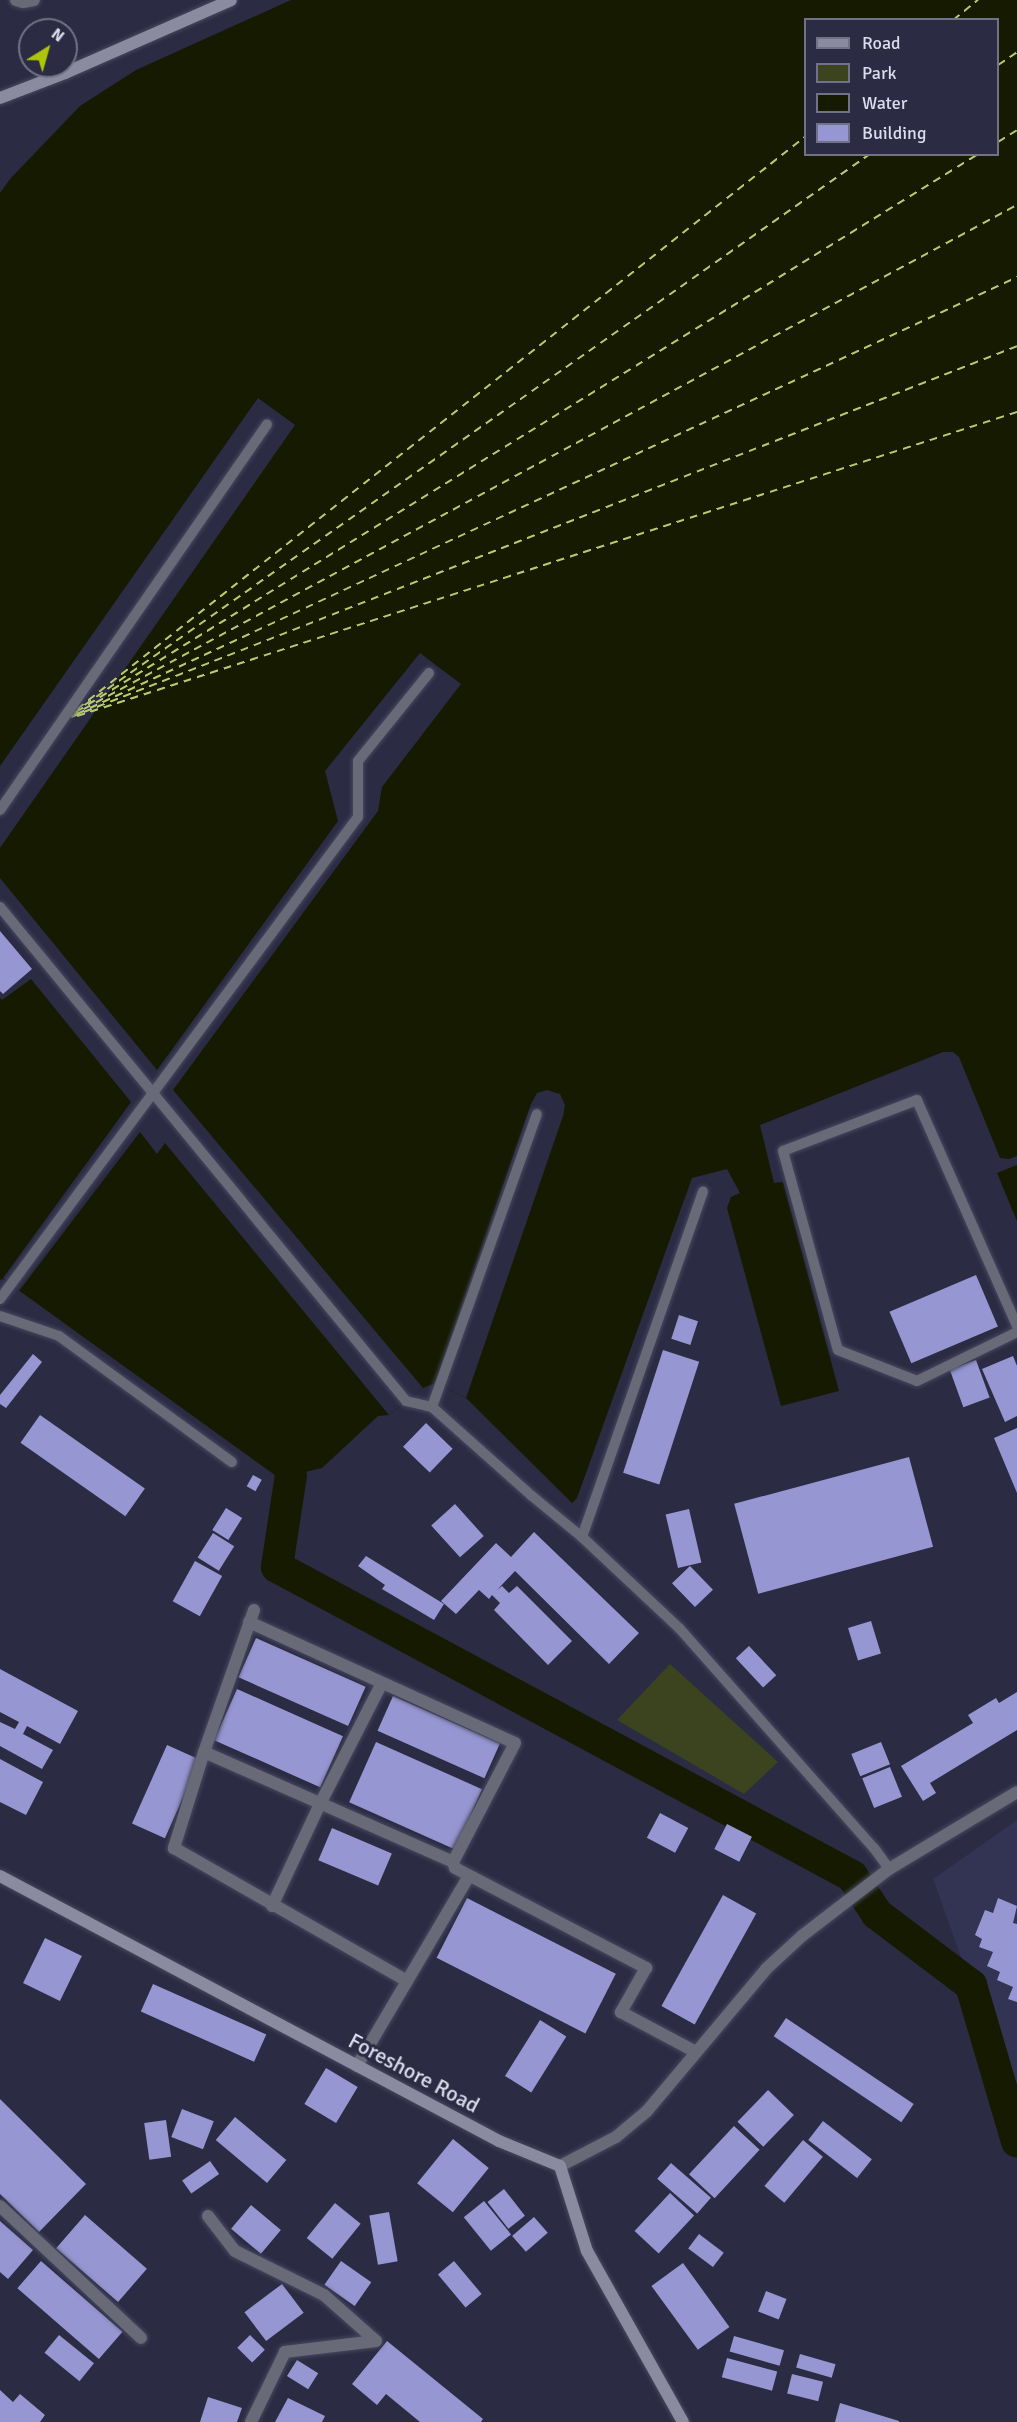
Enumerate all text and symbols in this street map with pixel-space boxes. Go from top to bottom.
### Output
north arrow [18,18,78,78]
legend [804,18,999,156]
text: N [47,24,68,47]
text: Road [862,32,901,54]
text: Park [862,62,897,84]
text: Water [862,92,907,114]
text: Building [862,122,926,144]
street label: Foreshore Road [344,2027,484,2119]

